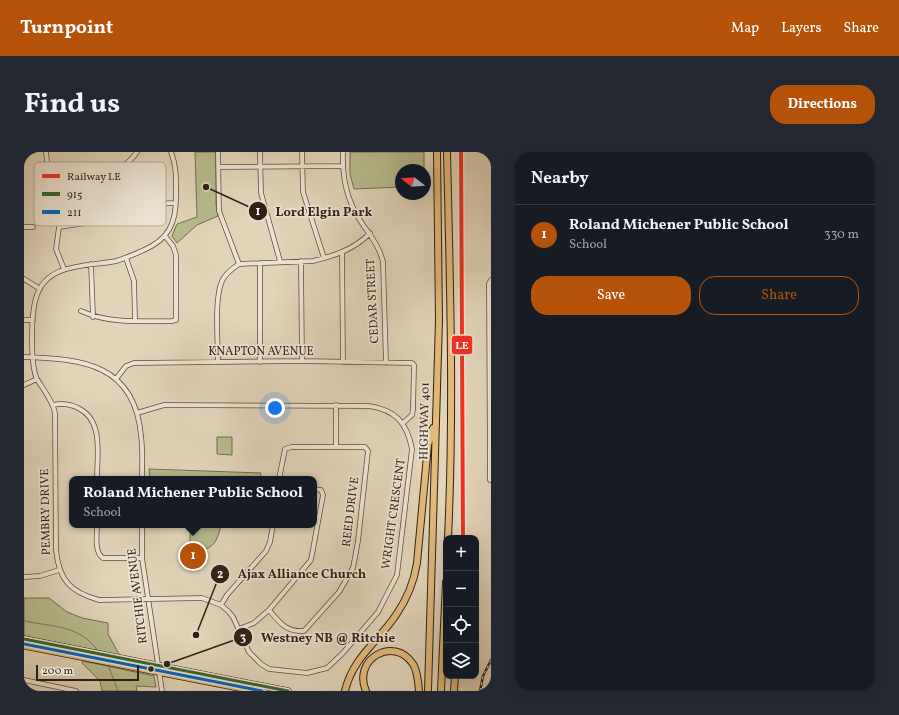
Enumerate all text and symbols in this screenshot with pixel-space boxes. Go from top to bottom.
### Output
text: Turnpoint [20,15,113,41]
text: Map [731,19,759,38]
text: Layers [781,19,821,38]
text: Share [843,19,879,38]
text: Find us [24,85,120,124]
button: Directions [770,85,875,124]
legend [34,162,166,226]
north arrow [395,164,431,200]
text: Nearby [531,167,589,190]
text: Railway LE [67,170,121,185]
text: 915 [67,188,82,203]
callout: Lord Elgin Park [248,199,381,224]
text: 1 [256,204,261,220]
text: Lord Elgin Park [276,204,373,222]
text: 211 [67,206,81,221]
text: Roland Michener Public School [569,215,789,236]
text: 1 [541,226,547,244]
text: 330 m [824,226,859,244]
text: School [569,236,607,254]
street label: CEDAR STREET [363,258,383,344]
button: Save [531,276,691,315]
button: Share [699,276,859,315]
line badge: LE [451,335,473,355]
text: LE [455,339,469,354]
street label: KNAPTON AVENUE [208,344,314,360]
street label: HIGHWAY 401 [416,382,434,460]
your location [265,398,285,418]
street label: WRIGHT CRESCENT [378,457,410,571]
street label: PEMBRY DRIVE [37,469,55,555]
popup [69,476,317,528]
street label: REED DRIVE [339,476,363,548]
text: Roland Michener Public School [83,483,303,504]
text: School [83,504,121,522]
map controls [443,535,479,679]
button: + [443,535,479,571]
pin: 1 [180,541,206,571]
street label: RITCHIE AVENUE [124,547,152,645]
callout: Ajax Alliance Church [210,561,374,586]
text: Ajax Alliance Church [238,566,367,584]
text: 2 [217,567,223,583]
button: − [443,571,479,607]
button: locate [443,607,479,643]
callout: Westney NB @ Ritchie [233,624,403,649]
text: 3 [240,630,246,646]
text: Westney NB @ Ritchie [261,630,395,648]
button: layers [443,643,479,679]
scale bar [36,663,139,682]
text: 200 m [42,664,73,679]
unlabelled marker [146,664,156,674]

